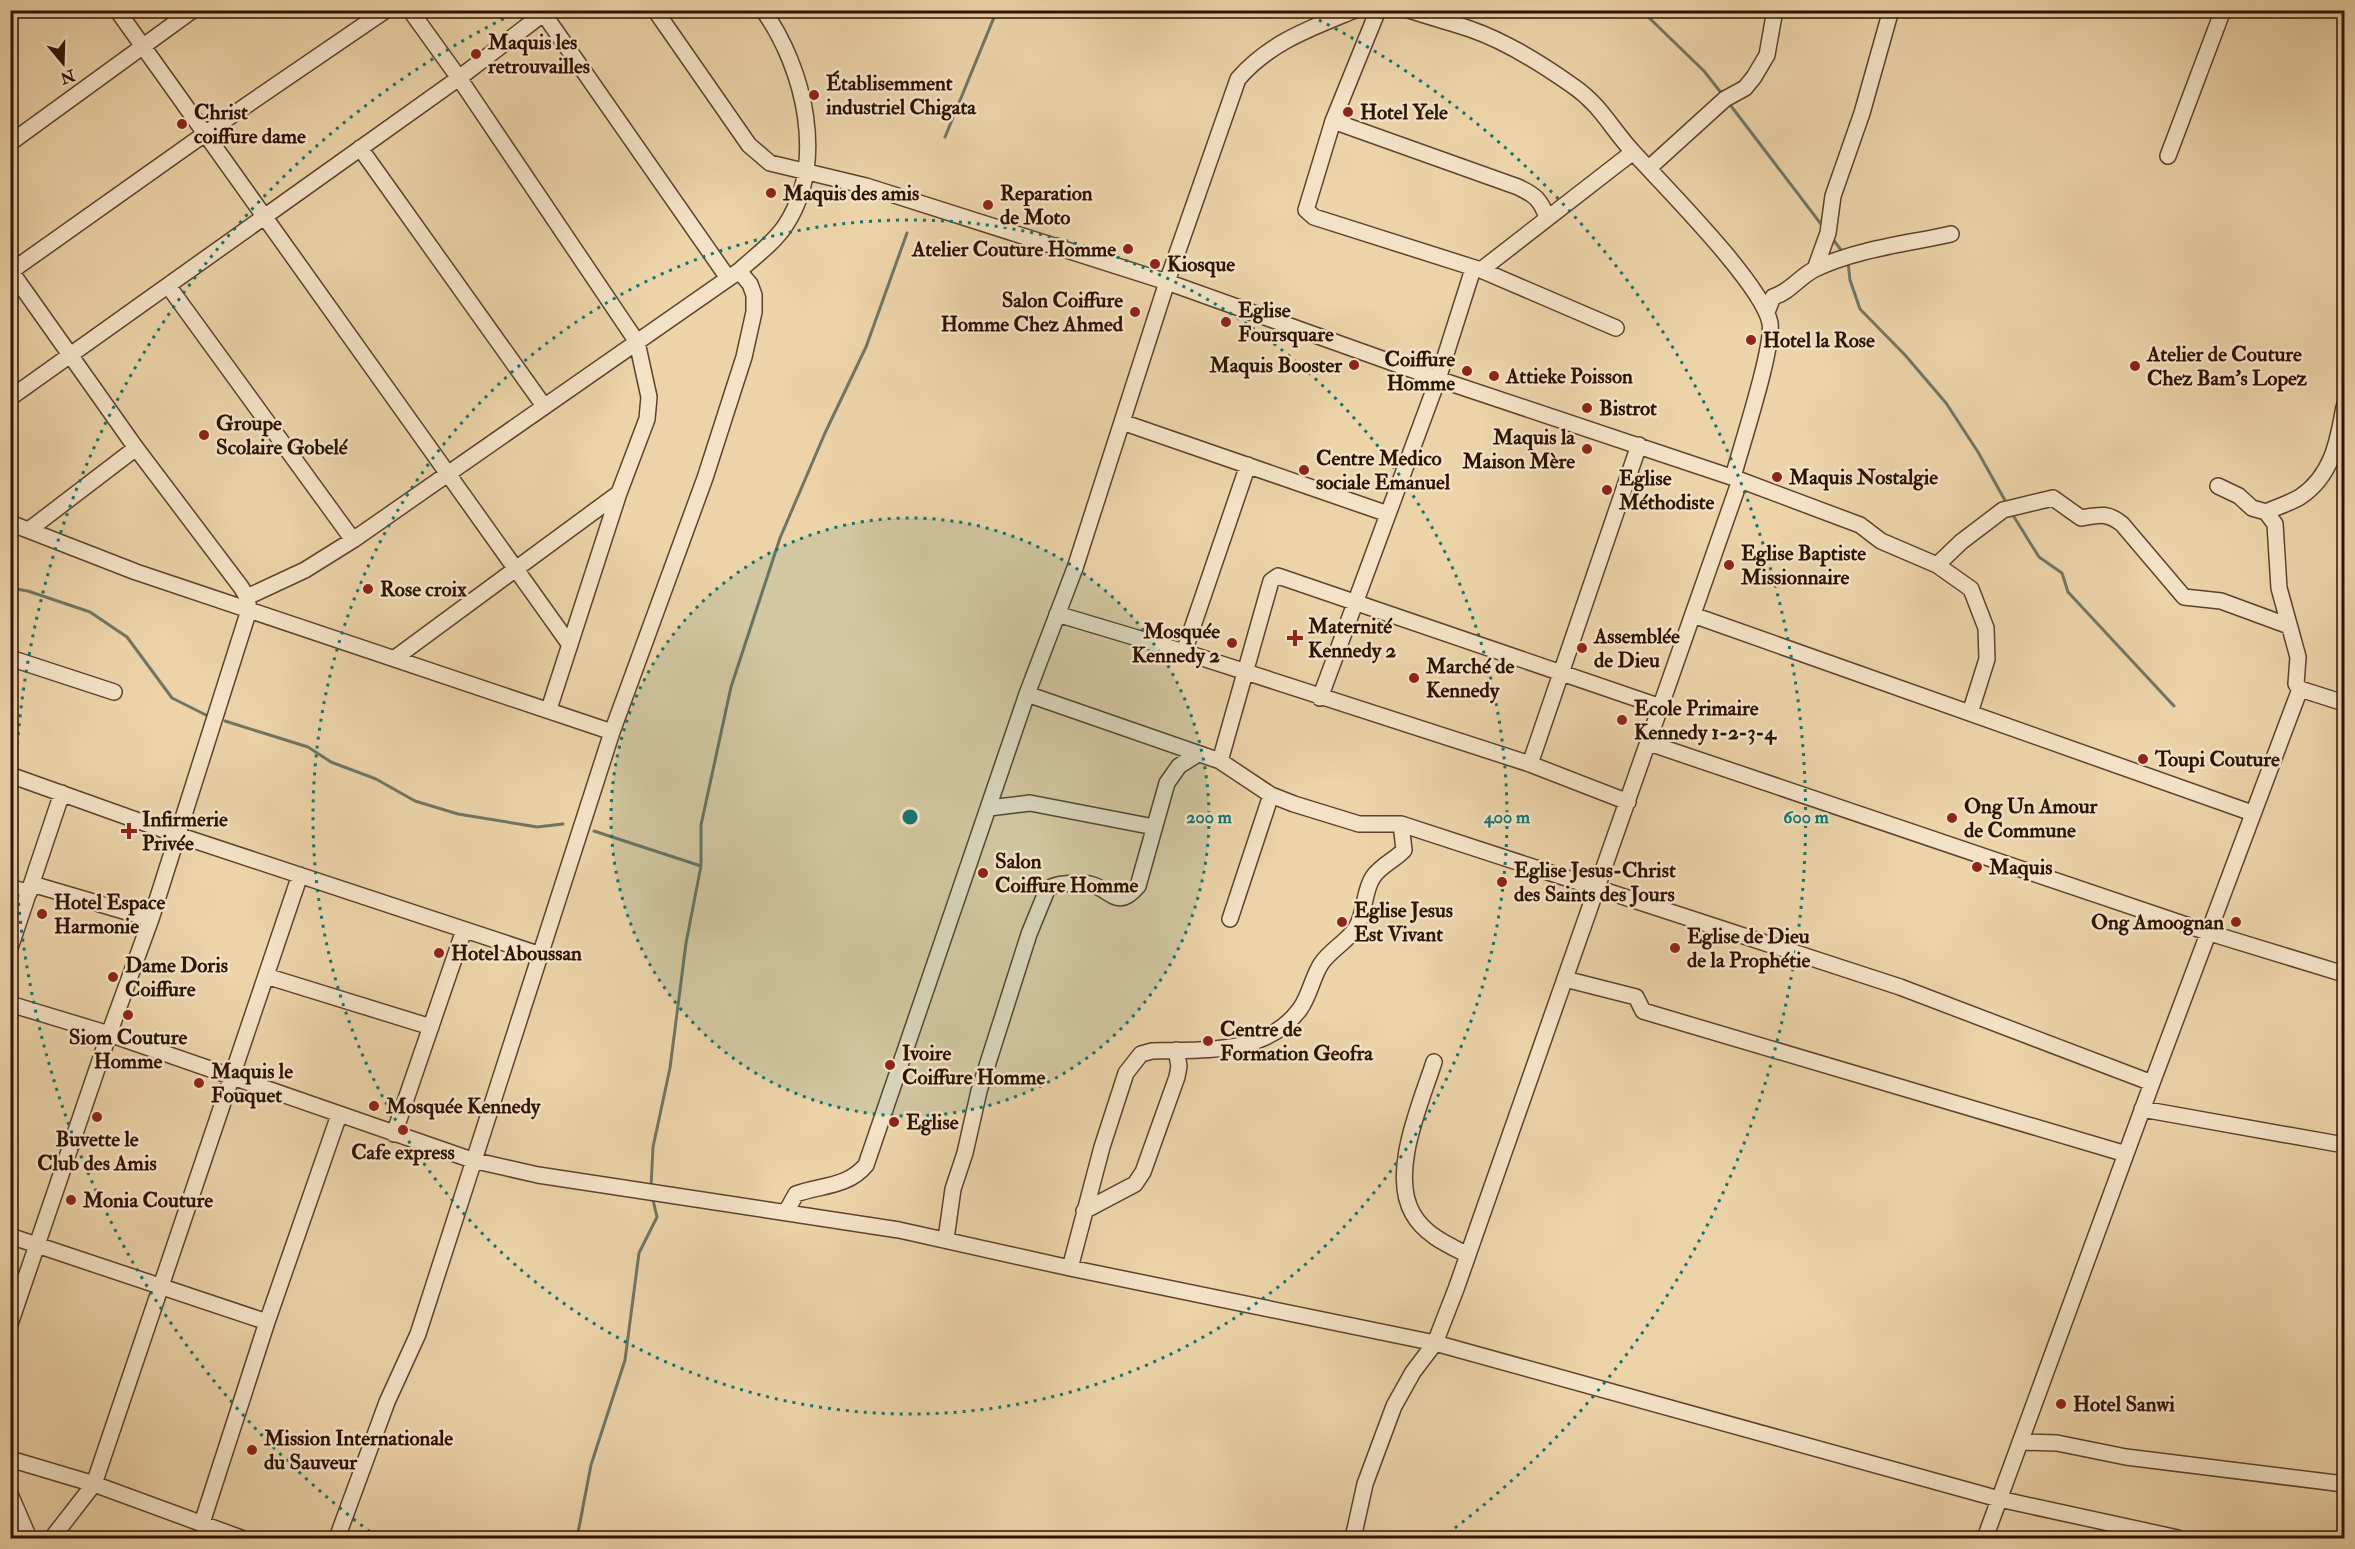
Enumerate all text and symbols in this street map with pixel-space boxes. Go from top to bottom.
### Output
place label: Maquis les retrouvailles [487,29,590,80]
north arrow [33,33,93,93]
marker: Maquis les retrouvailles [469,47,483,61]
text: N [57,64,79,88]
place label: Établisemment industriel Chigata [825,70,977,121]
marker: Établisemment industriel Chigata [807,88,821,102]
place label: Christ coiffure dame [194,99,306,150]
place label: Hotel Yele [1360,99,1448,126]
marker: Hotel Yele [1341,105,1355,119]
marker: Christ coiffure dame [175,117,189,131]
place label: Maquis des amis [782,180,919,207]
place label: Reparation de Moto [1000,180,1093,231]
marker: Maquis des amis [764,186,778,200]
marker: Reparation de Moto [981,198,995,212]
place label: Atelier Couture Homme [911,236,1116,263]
marker: Atelier Couture Homme [1121,242,1135,256]
place label: Kiosque [1167,251,1235,278]
marker: Kiosque [1148,257,1162,271]
place label: Salon Coiffure Homme Chez Ahmed [941,287,1124,338]
place label: Eglise Foursquare [1238,297,1334,348]
marker: Salon Coiffure Homme Chez Ahmed [1128,305,1142,319]
marker: Eglise Foursquare [1219,315,1233,329]
place label: Hotel la Rose [1763,327,1875,354]
marker: Hotel la Rose [1744,333,1758,347]
place label: Atelier de Couture Chez Bam's Lopez [2146,341,2308,392]
place label: Coiffure Homme [1385,346,1455,397]
place label: Maquis Booster [1209,352,1343,379]
marker: Maquis Booster [1347,358,1361,372]
marker: Atelier de Couture Chez Bam's Lopez [2128,359,2142,373]
place label: Attieke Poisson [1505,363,1633,390]
marker: Coiffure Homme [1460,364,1474,378]
marker: Attieke Poisson [1487,369,1501,383]
place label: Bistrot [1599,395,1657,422]
marker: Bistrot [1580,401,1594,415]
place label: Groupe Scolaire Gobelé [216,410,349,461]
place label: Maquis la Maison Mère [1462,424,1576,475]
marker: Groupe Scolaire Gobelé [197,428,211,442]
marker: Maquis la Maison Mère [1580,442,1594,456]
place label: Centre Medico sociale Emanuel [1316,445,1451,496]
marker: Centre Medico sociale Emanuel [1297,463,1311,477]
place label: Maquis Nostalgie [1788,464,1938,491]
place label: Eglise Méthodiste [1618,465,1715,516]
marker: Maquis Nostalgie [1770,470,1784,484]
marker: Eglise Méthodiste [1600,483,1614,497]
place label: Eglise Baptiste Missionnaire [1740,540,1866,591]
marker: Eglise Baptiste Missionnaire [1722,558,1736,572]
place label: Rose croix [380,576,467,603]
marker: Rose croix [361,582,375,596]
place label: Maternité Kennedy 2 [1307,613,1397,664]
place label: Mosquée Kennedy 2 [1132,618,1220,669]
place label: Assemblée de Dieu [1593,623,1680,674]
marker: Maternité Kennedy 2 [1286,629,1304,647]
marker: Mosquée Kennedy 2 [1225,636,1239,650]
marker: Assemblée de Dieu [1575,641,1589,655]
place label: Marché de Kennedy [1425,653,1515,704]
marker: Marché de Kennedy [1407,671,1421,685]
place label: Ecole Primaire Kennedy 1-2-3-4 [1634,695,1777,746]
marker: Ecole Primaire Kennedy 1-2-3-4 [1615,713,1629,727]
place label: Toupi Couture [2154,746,2280,773]
marker: Toupi Couture [2136,752,2150,766]
place label: Ong Un Amour de Commune [1964,793,2099,844]
place label: Infirmerie Privée [142,806,228,857]
text: 200 m [1186,806,1233,829]
text: 400 m [1483,806,1531,829]
text: 600 m [1783,806,1830,829]
centre of rings [900,807,920,827]
marker: Ong Un Amour de Commune [1945,811,1959,825]
marker: Infirmerie Privée [120,822,138,840]
place label: Salon Coiffure Homme [995,848,1138,899]
place label: Maquis [1988,854,2052,881]
place label: Eglise Jesus-Christ des Saints des Jours [1514,857,1676,908]
marker: Maquis [1970,860,1984,874]
marker: Salon Coiffure Homme [976,866,990,880]
marker: Eglise Jesus-Christ des Saints des Jours [1495,875,1509,889]
place label: Hotel Espace Harmonie [54,889,165,940]
place label: Eglise Jesus Est Vivant [1354,897,1453,948]
marker: Hotel Espace Harmonie [35,907,49,921]
place label: Ong Amoognan [2091,909,2224,936]
marker: Eglise Jesus Est Vivant [1335,915,1349,929]
marker: Ong Amoognan [2229,915,2243,929]
place label: Eglise de Dieu de la Prophétie [1687,923,1811,974]
place label: Hotel Aboussan [451,940,582,967]
marker: Eglise de Dieu de la Prophétie [1668,941,1682,955]
marker: Hotel Aboussan [432,946,446,960]
place label: Dame Doris Coiffure [125,952,228,1003]
marker: Dame Doris Coiffure [106,970,120,984]
marker: Siom Couture Homme [121,1008,135,1022]
place label: Centre de Formation Geofra [1220,1016,1374,1067]
place label: Siom Couture Homme [69,1024,187,1075]
marker: Centre de Formation Geofra [1201,1034,1215,1048]
place label: Ivoire Coiffure Homme [902,1040,1045,1091]
place label: Maquis le Fouquet [210,1058,293,1109]
marker: Ivoire Coiffure Homme [883,1058,897,1072]
marker: Maquis le Fouquet [192,1076,206,1090]
place label: Mosquée Kennedy [385,1093,541,1120]
marker: Mosquée Kennedy [367,1099,381,1113]
place label: Eglise [906,1109,959,1136]
marker: Buvette le Club des Amis [90,1110,104,1124]
marker: Eglise [887,1115,901,1129]
marker: Cafe express [396,1123,410,1137]
place label: Buvette le Club des Amis [37,1126,157,1177]
place label: Cafe express [351,1139,455,1166]
place label: Monia Couture [82,1187,213,1214]
marker: Monia Couture [64,1193,78,1207]
place label: Hotel Sanwi [2073,1391,2175,1418]
marker: Hotel Sanwi [2054,1397,2068,1411]
place label: Mission Internationale du Sauveur [263,1425,453,1476]
marker: Mission Internationale du Sauveur [245,1443,259,1457]

